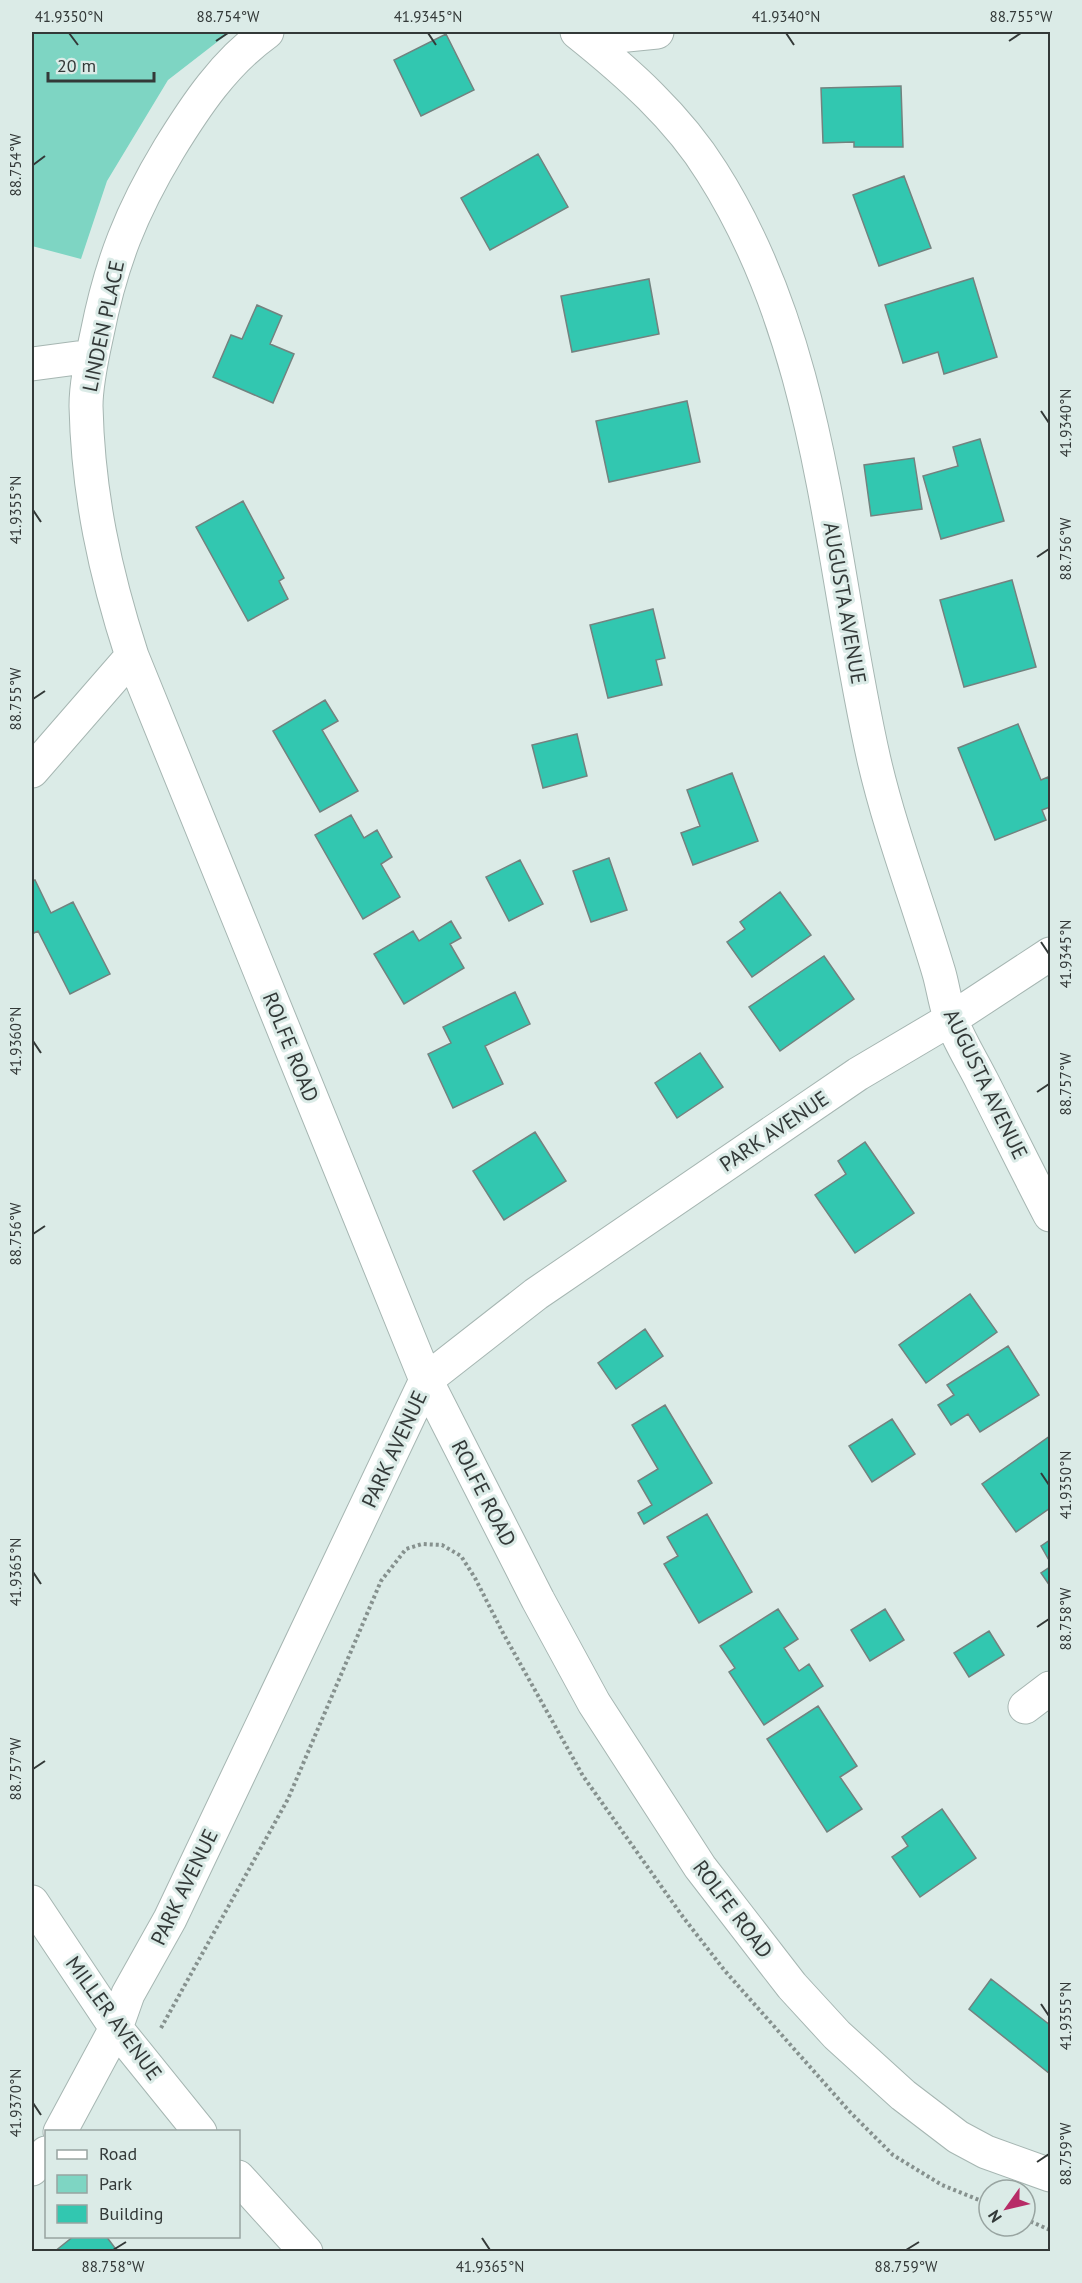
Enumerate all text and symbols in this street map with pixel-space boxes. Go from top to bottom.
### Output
text: 41.9350°N [35,7,103,26]
text: 88.754°W [197,7,260,26]
text: 41.9345°N [394,7,462,26]
text: 41.9340°N [752,7,820,26]
text: 88.755°W [990,7,1053,26]
scale bar [48,45,154,83]
text: 20 m [57,54,96,77]
text: 88.754°W [6,133,25,196]
street label: LINDEN PLACE [76,258,130,394]
text: 41.9340°N [1056,389,1075,457]
text: 41.9355°N [6,476,25,544]
text: 88.756°W [1056,517,1075,580]
street label: AUGUSTA AVENUE [817,520,873,686]
text: 88.755°W [6,667,25,730]
text: 41.9345°N [1056,920,1075,988]
street label: ROLFE ROAD [257,988,325,1106]
street label: AUGUSTA AVENUE [938,1004,1034,1164]
text: 41.9360°N [6,1007,25,1075]
text: 88.757°W [1056,1052,1075,1115]
street label: PARK AVENUE [714,1085,834,1177]
text: 88.756°W [6,1202,25,1265]
street label: PARK AVENUE [355,1386,433,1512]
street label: ROLFE ROAD [446,1435,522,1551]
text: 41.9350°N [1056,1451,1075,1519]
text: 41.9365°N [6,1538,25,1606]
text: 88.758°W [1056,1587,1075,1650]
text: 88.757°W [6,1737,25,1800]
street label: PARK AVENUE [144,1824,224,1950]
street label: ROLFE ROAD [687,1855,779,1963]
street label: MILLER AVENUE [60,1951,168,2085]
text: 41.9355°N [1056,1982,1075,2050]
text: 41.9370°N [6,2069,25,2137]
text: 88.759°W [1056,2122,1075,2185]
legend [45,2130,240,2238]
text: Road [99,2142,137,2165]
text: Park [99,2172,132,2195]
north arrow [977,2178,1037,2238]
text: Building [99,2202,163,2225]
text: N [983,2206,1006,2226]
text: 88.758°W [82,2257,145,2276]
text: 41.9365°N [456,2257,524,2276]
text: 88.759°W [875,2257,938,2276]

